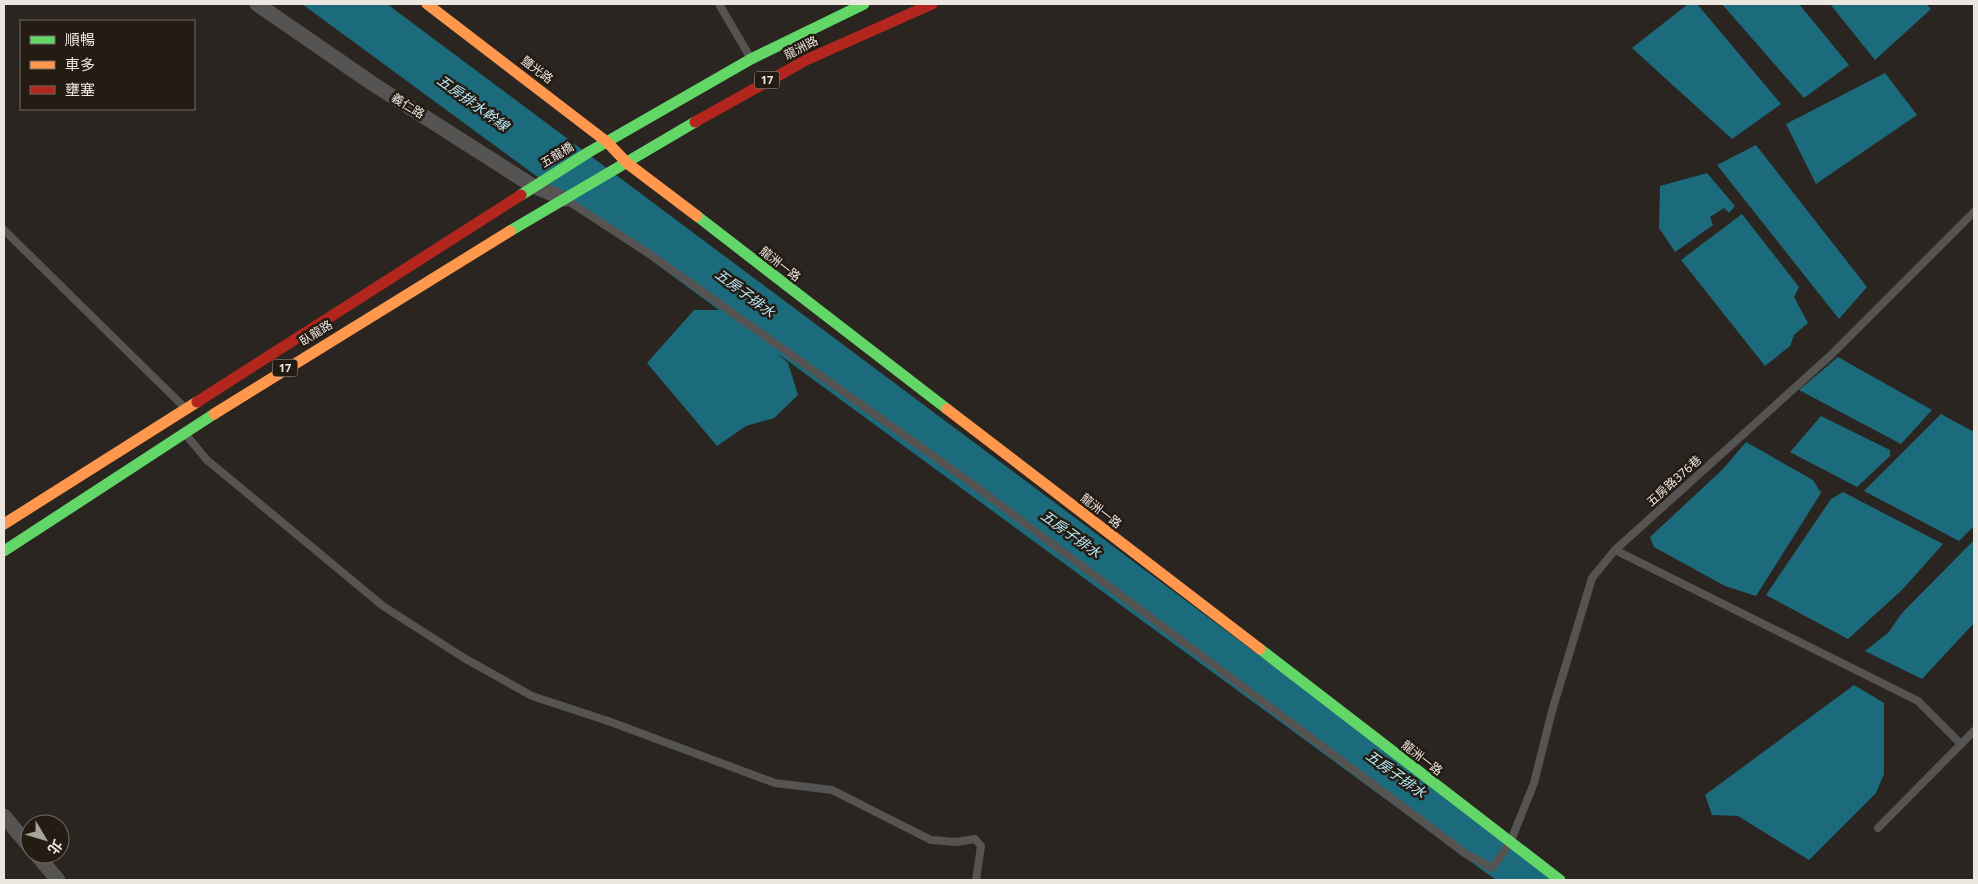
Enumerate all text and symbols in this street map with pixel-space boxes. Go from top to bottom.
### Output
legend [20,20,195,110]
text: 順暢 [65,29,95,49]
street label: 龍洲路 [781,32,821,63]
street label: 鹽光路 [518,52,557,87]
text: 車多 [65,54,95,74]
water label: 五房排水幹線 [434,70,514,136]
road number: 17 [754,72,780,88]
text: 壅塞 [65,79,95,99]
street label: 義仁路 [388,89,428,122]
street label: 五龍橋 [537,138,577,171]
street label: 龍洲一路 [756,242,804,285]
water label: 五房子排水 [712,264,780,322]
street label: 臥龍路 [296,316,336,349]
road number: 17 [272,359,298,376]
street label: 五房路376巷 [1642,451,1705,510]
street label: 龍洲一路 [1077,489,1125,532]
water label: 五房子排水 [1037,505,1106,562]
street label: 龍洲一路 [1398,736,1446,779]
water label: 五房子排水 [1362,745,1431,802]
north arrow [20,814,70,864]
text: 北 [44,836,67,859]

